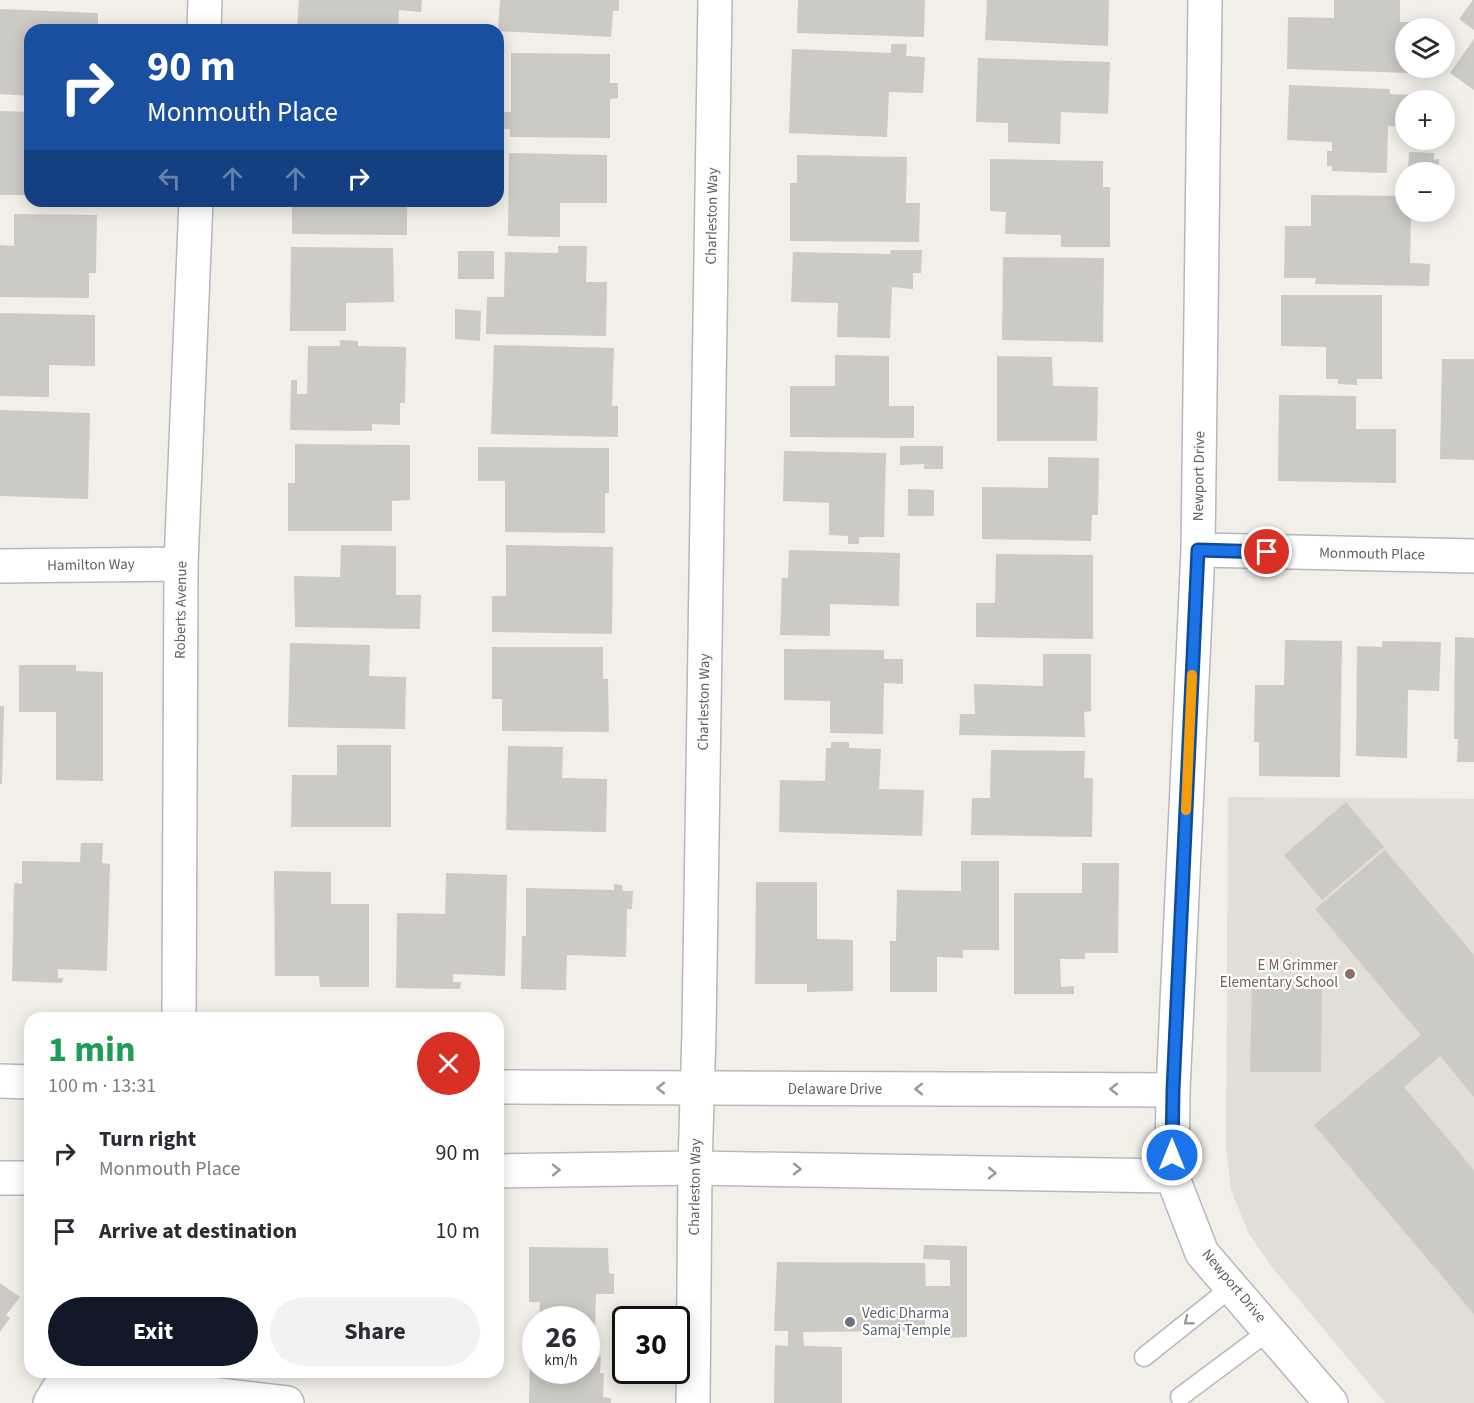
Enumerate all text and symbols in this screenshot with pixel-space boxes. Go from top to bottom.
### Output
map controls [1395,18,1455,222]
button: layers [1395,18,1455,78]
text: 90 m [147,37,236,97]
icon: right [48,48,126,126]
button: + [1395,90,1455,150]
text: Monmouth Place [147,93,338,132]
icon: left [153,162,186,195]
icon: ahead [216,162,249,195]
icon: ahead [279,162,312,195]
icon: right [342,162,375,195]
button: − [1395,162,1455,222]
street label: Charleston Way [701,167,723,265]
street label: Newport Drive [1188,431,1210,521]
pin [1241,526,1292,577]
icon: arrive [1250,535,1283,568]
street label: Monmouth Place [1319,543,1425,565]
street label: Hamilton Way [47,554,135,576]
street label: Roberts Avenue [170,561,192,659]
street label: Charleston Way [693,653,715,751]
place label: E M Grimmer Elementary School [1220,955,1339,993]
marker: E M Grimmer Elementary School [1343,967,1357,981]
text: 1 min [48,1024,136,1075]
button: close [417,1032,480,1095]
text: 100 m · 13:31 [48,1072,156,1100]
street label: Delaware Drive [788,1079,882,1100]
one-way arrow [657,1082,666,1094]
one-way arrow [915,1083,924,1095]
one-way arrow [1110,1083,1119,1095]
text: Turn right [99,1123,196,1155]
position arrow [1140,1123,1204,1187]
icon: right [48,1137,81,1170]
text: 90 m [435,1137,480,1169]
street label: Charleston Way [684,1138,706,1236]
text: Monmouth Place [99,1155,240,1183]
one-way arrow [793,1163,802,1176]
one-way arrow [552,1164,561,1176]
one-way arrow [988,1167,997,1179]
icon: arrive [48,1215,81,1248]
text: Arrive at destination [99,1215,297,1247]
text: 10 m [435,1215,480,1247]
street label: Newport Drive [1197,1245,1271,1327]
button: Exit [48,1297,258,1366]
button: Share [270,1297,480,1366]
place label: Vedic Dharma Samaj Temple [862,1303,951,1341]
speed limit sign: 30 [612,1306,690,1384]
one-way arrow [1184,1314,1195,1325]
marker: Vedic Dharma Samaj Temple [843,1315,857,1329]
text: 26 [545,1316,577,1359]
text: km/h [544,1350,578,1371]

